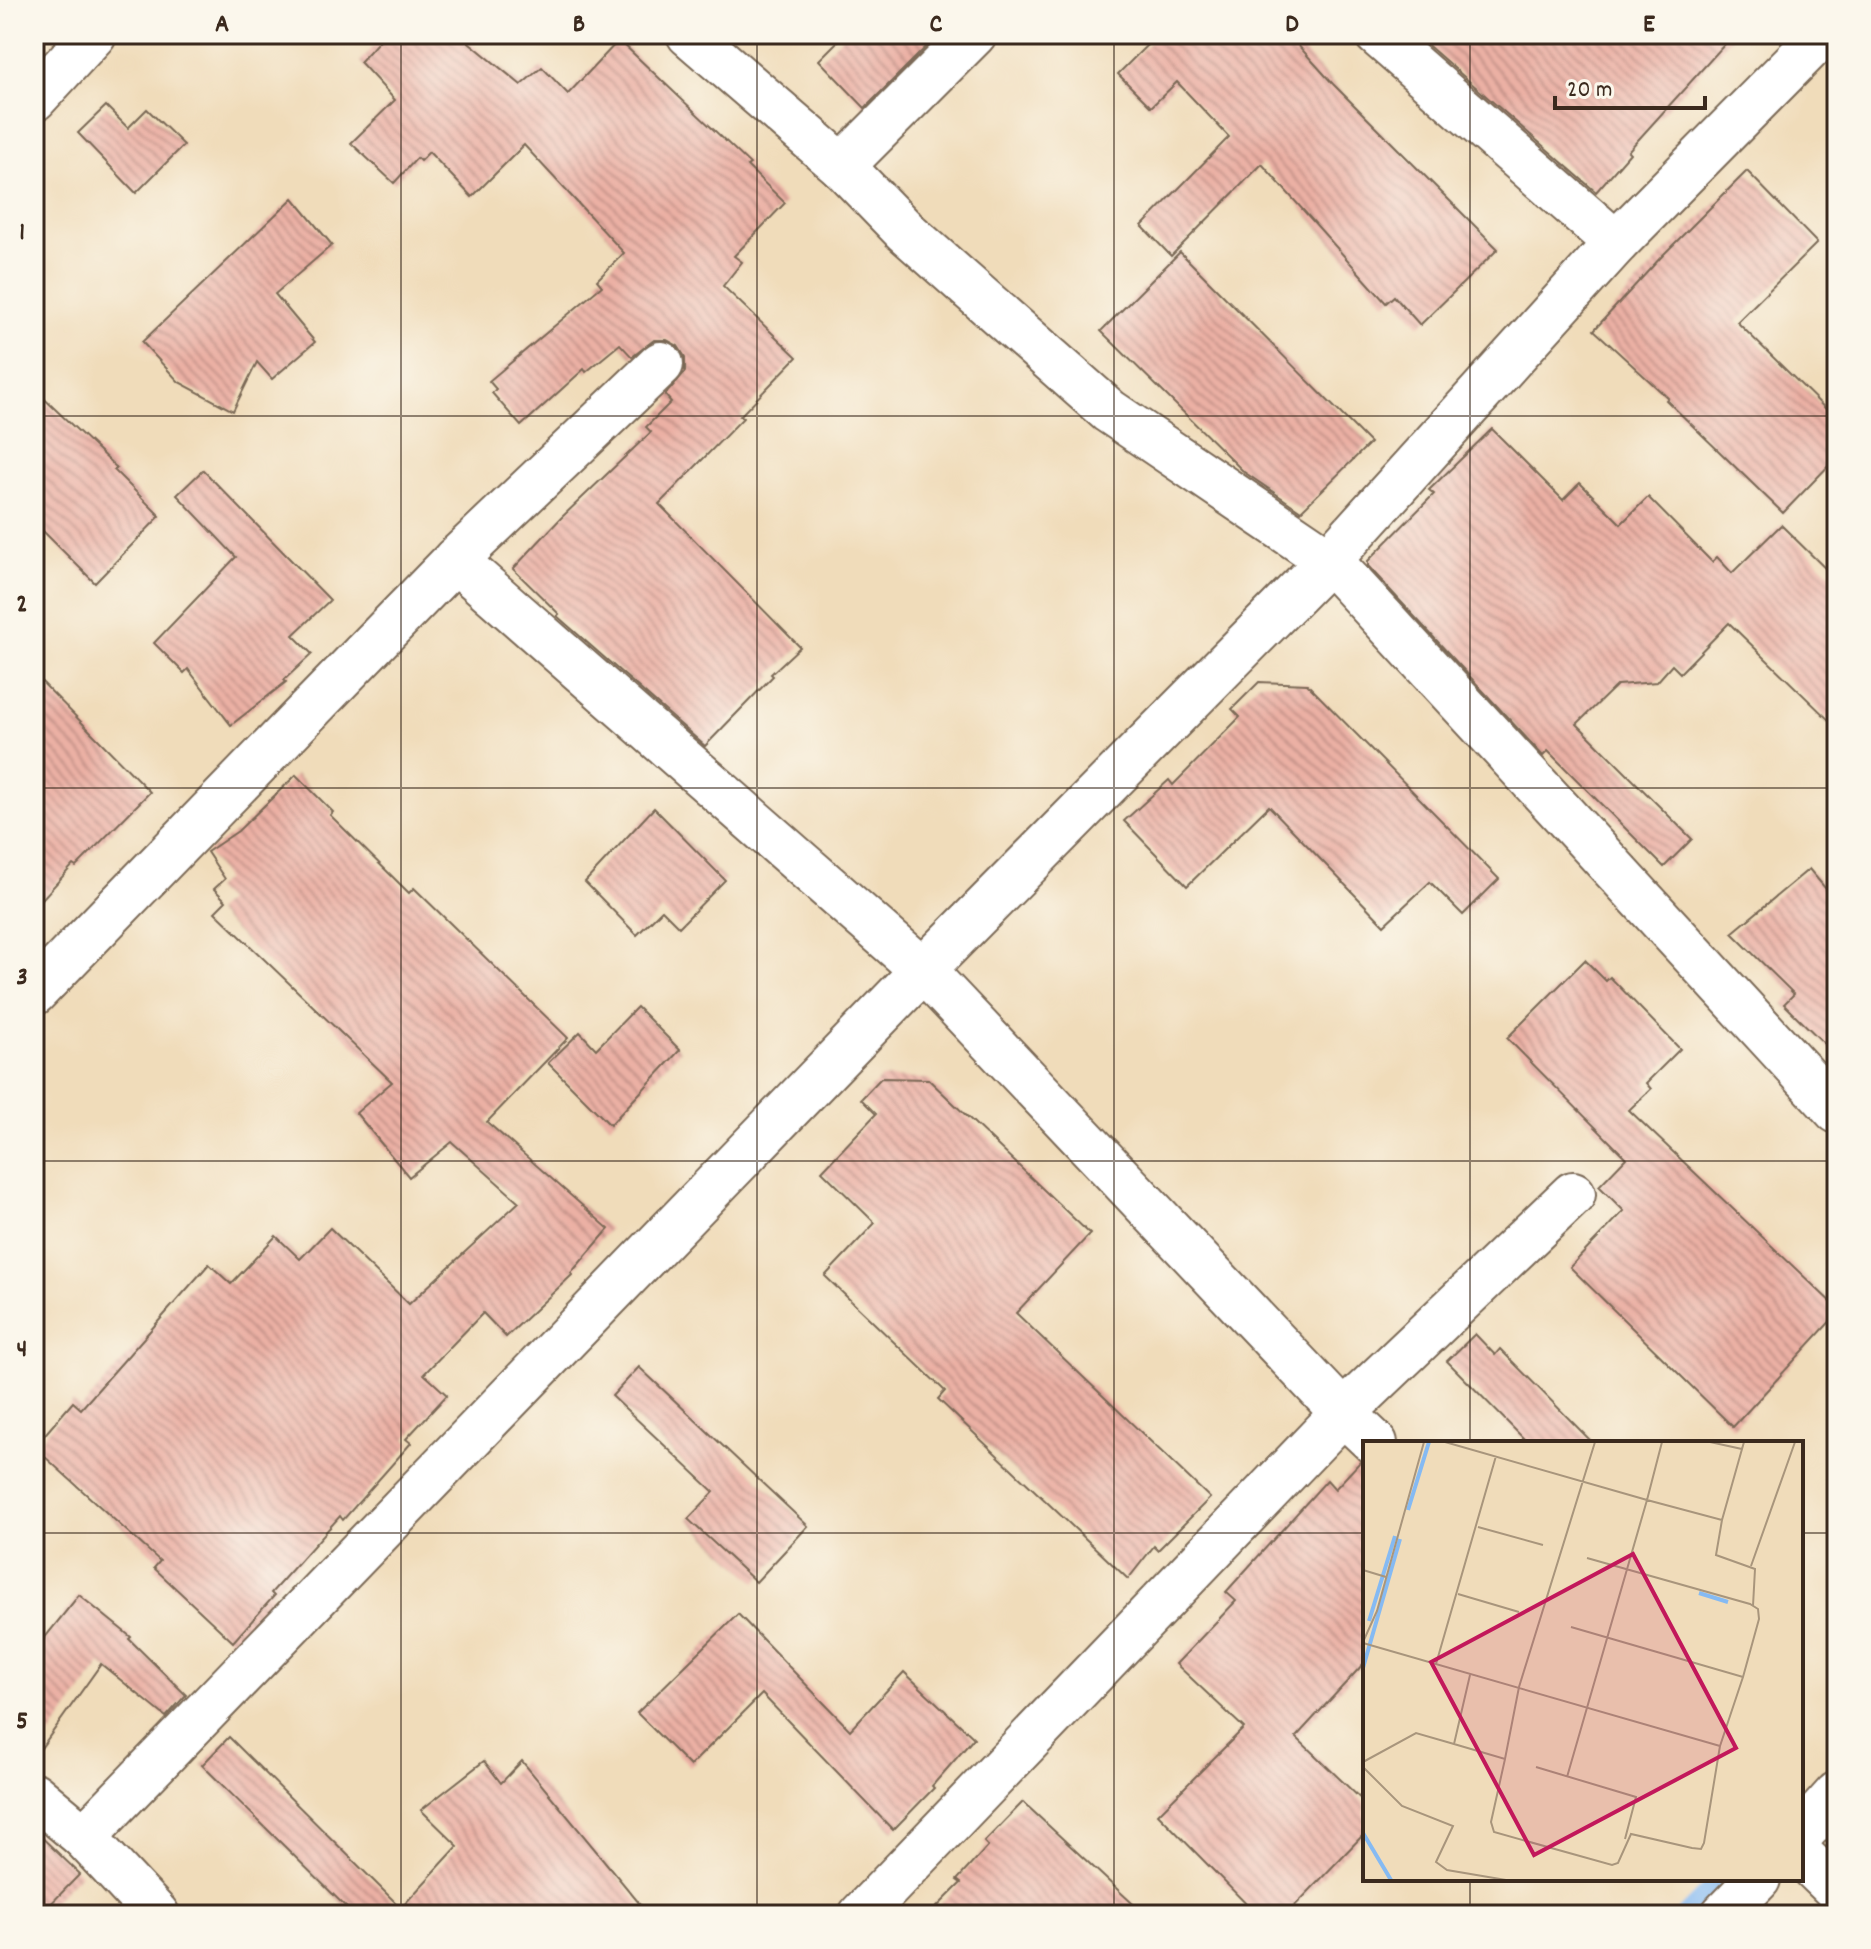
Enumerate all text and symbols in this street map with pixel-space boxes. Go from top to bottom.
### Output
text: A [215,7,229,44]
text: B [573,7,585,44]
text: C [930,7,943,44]
text: D [1285,7,1299,44]
text: E [1643,7,1655,44]
scale bar [1555,60,1705,110]
text: 20 m [1567,74,1613,108]
text: 1 [19,215,25,252]
text: 2 [16,587,28,624]
text: 3 [16,960,28,997]
text: 4 [17,1332,27,1369]
inset map [1363,1441,1803,1881]
text: 5 [16,1704,28,1741]

